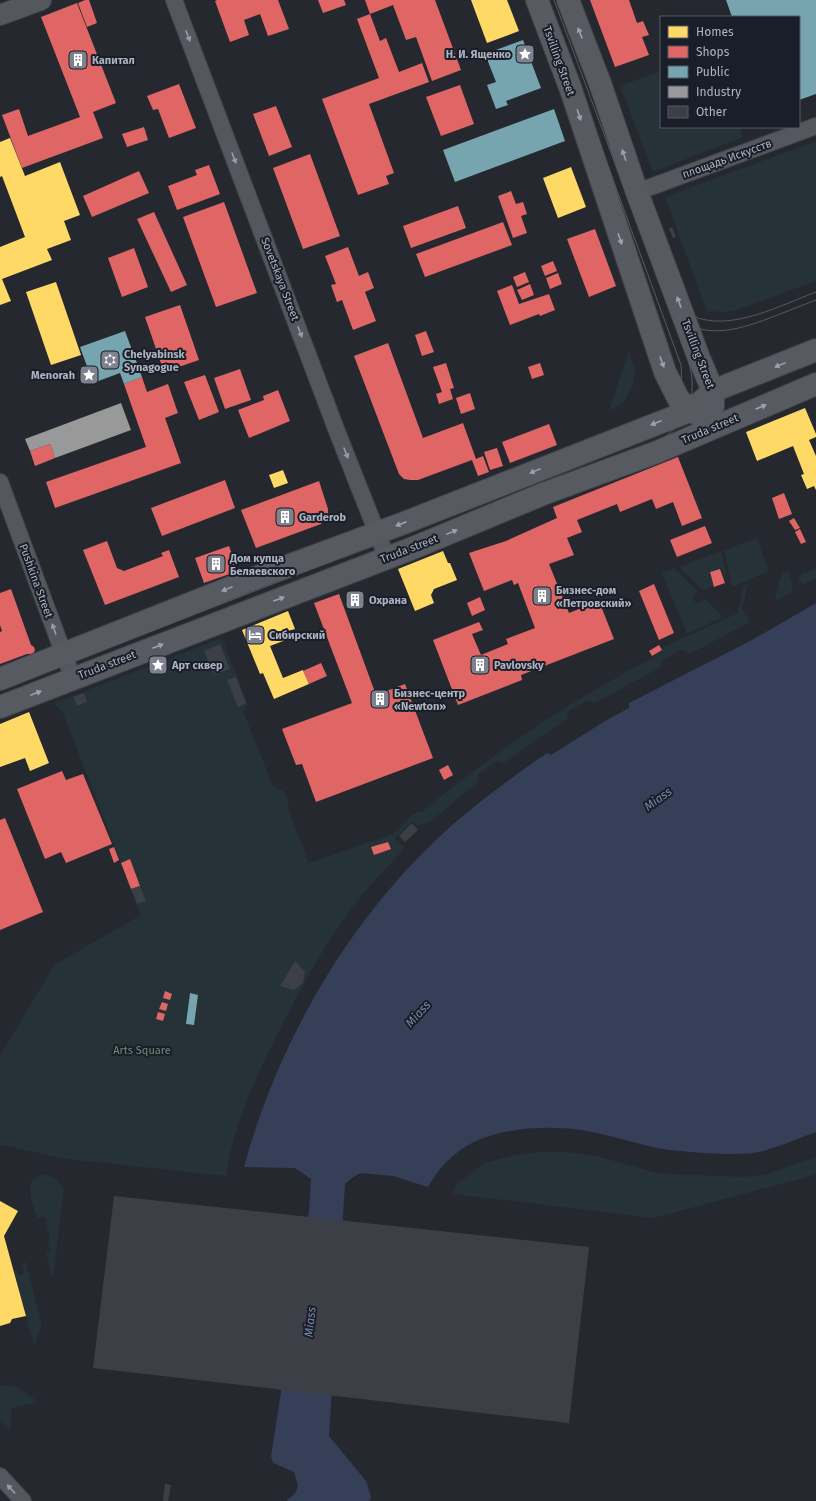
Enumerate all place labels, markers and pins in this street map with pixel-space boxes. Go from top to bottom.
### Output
place icon: Н. И. Ященко [514,43,536,65]
place label: Н. И. Ященко [446,48,512,61]
building icon: Капитал [67,49,89,71]
place label: Капитал [92,54,135,67]
place label: Chelyabinsk Synagogue [124,348,186,374]
synagogue icon: Chelyabinsk Synagogue [99,349,121,371]
place icon: Menorah [78,364,100,386]
place label: Menorah [31,369,75,382]
building icon: Garderob [274,506,296,528]
place label: Garderob [299,511,346,524]
place label: Дом купца Беляевского [229,552,296,578]
building icon: Дом купца Беляевского [205,553,227,575]
place label: Бизнес-дом «Петровский» [556,584,632,610]
building icon: Бизнес-дом «Петровский» [531,585,553,607]
building icon: Охрана [344,589,366,611]
place label: Охрана [369,594,407,607]
hotel icon: Сибирский [244,624,266,646]
place label: Сибирский [269,629,325,642]
place icon: Арт сквер [147,654,169,676]
building icon: Pavlovsky [469,654,491,676]
place label: Арт сквер [171,659,223,672]
place label: Pavlovsky [494,659,544,672]
place label: Бизнес-центр «Newton» [394,687,466,713]
building icon: Бизнес-центр «Newton» [369,688,391,710]

